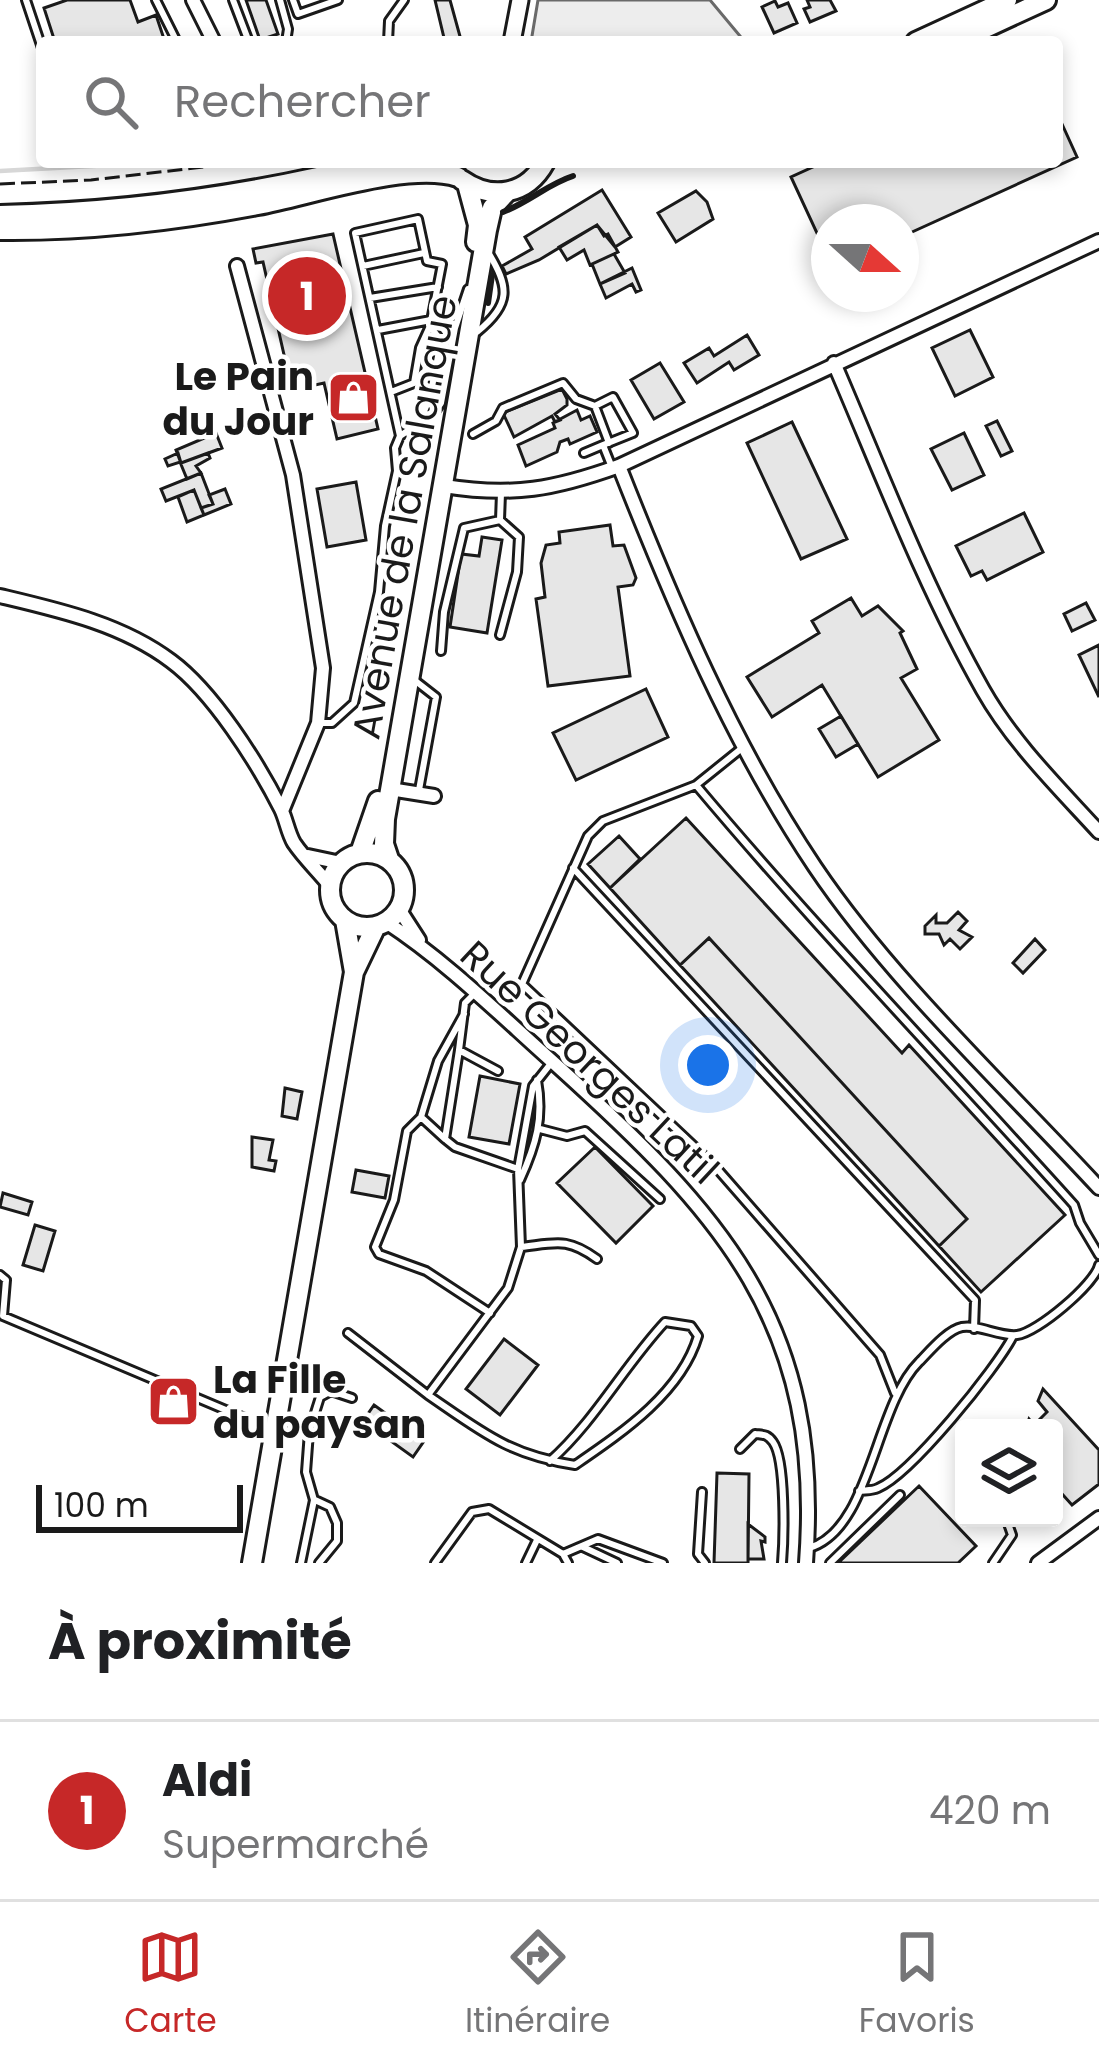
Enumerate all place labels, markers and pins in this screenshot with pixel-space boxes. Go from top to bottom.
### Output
pin: 1 [268,251,346,341]
place label: Le Pain du Jour [163,349,314,449]
shop icon: Le Pain du Jour [325,370,381,426]
place label: La Fille du paysan [213,1352,426,1452]
shop icon: La Fille du paysan [146,1373,202,1429]

